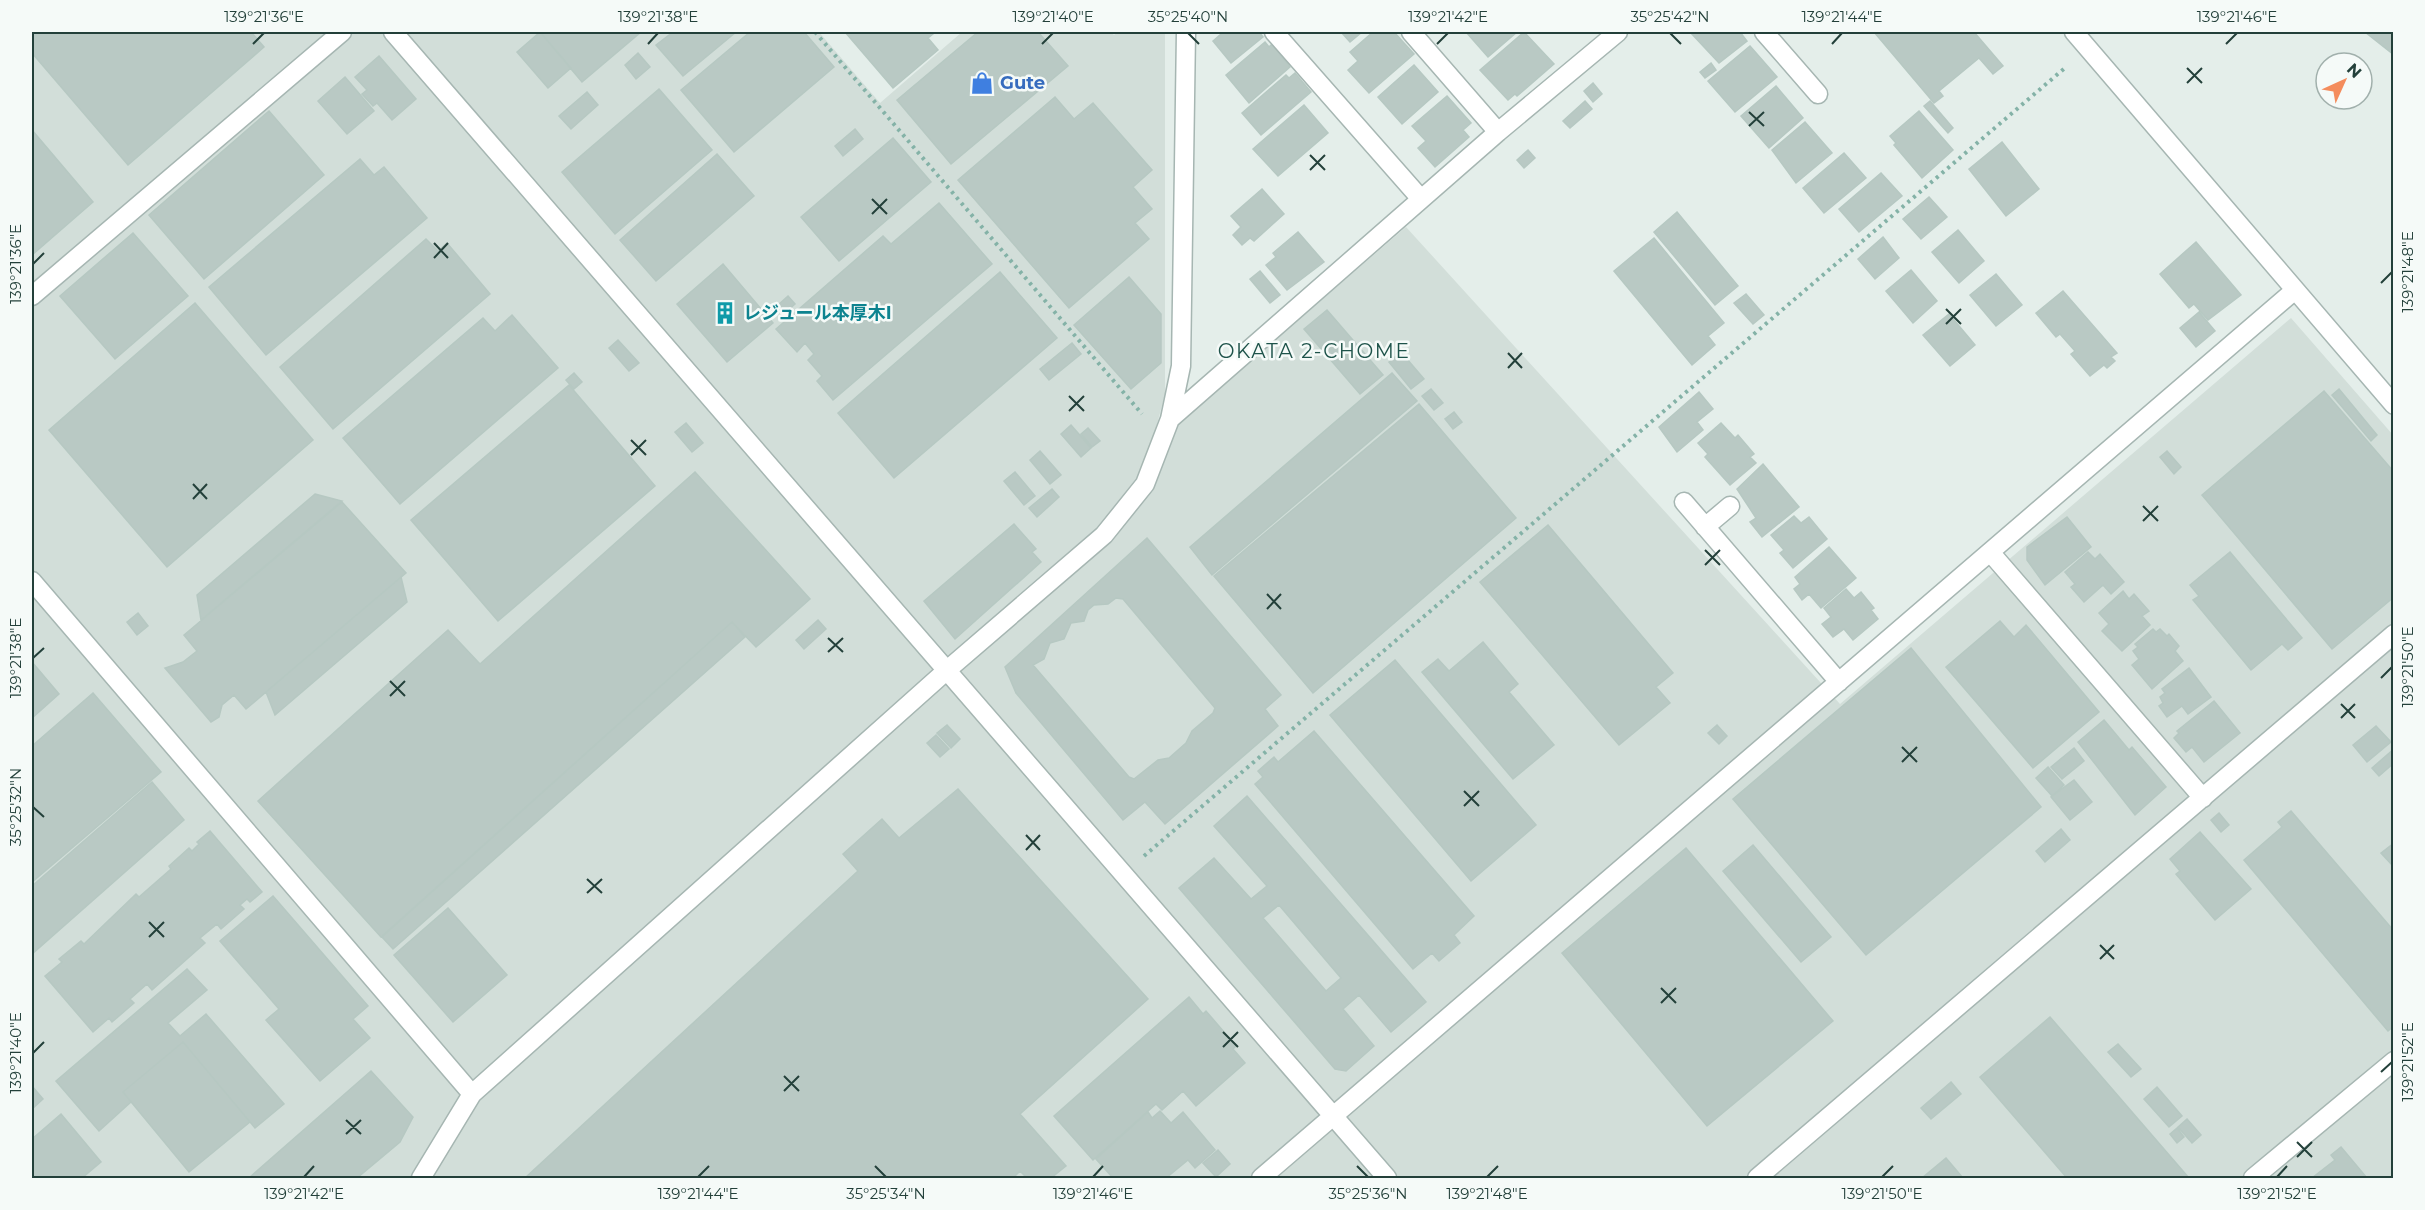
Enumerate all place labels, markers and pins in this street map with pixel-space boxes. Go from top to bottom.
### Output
shop icon: Gute [969,70,995,96]
place label: Gute [1000,72,1045,94]
building icon: レジュール本厚木I [712,300,738,326]
place label: レジュール本厚木I [743,302,892,324]

